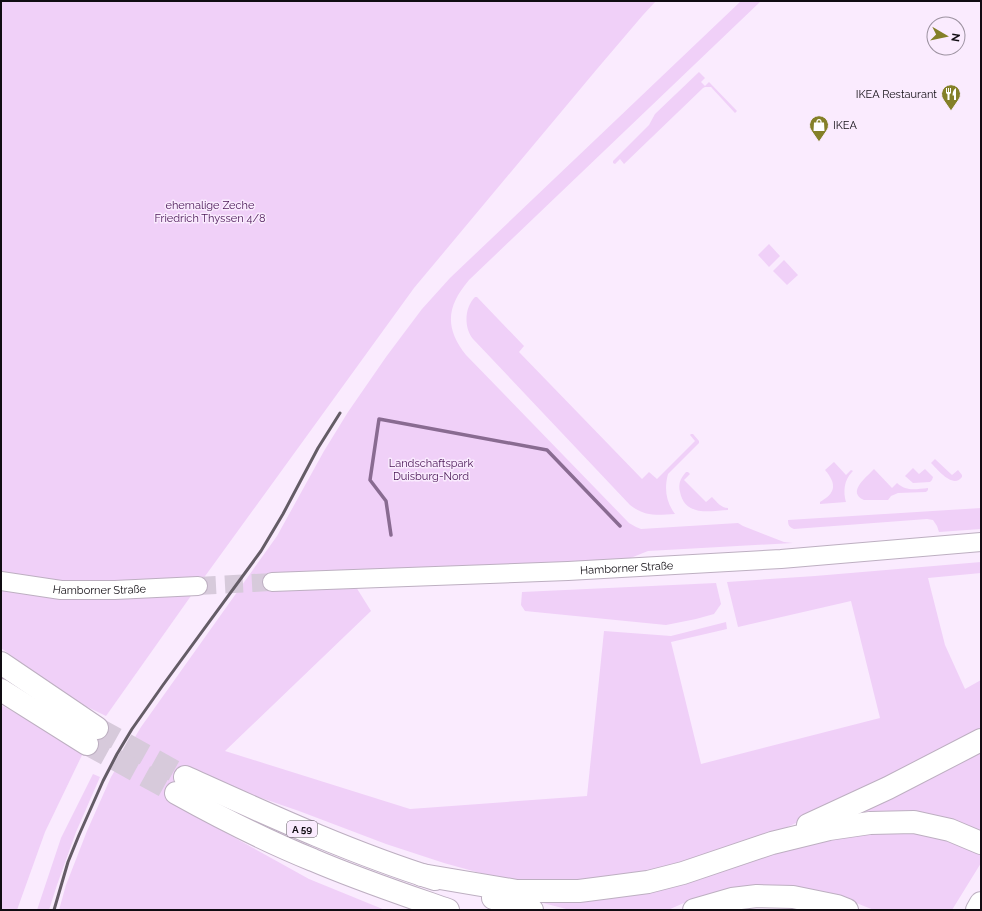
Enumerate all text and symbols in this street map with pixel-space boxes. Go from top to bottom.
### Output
north arrow [926,16,966,56]
text: N [948,32,962,43]
restaurant icon: IKEA Restaurant [940,83,962,111]
place label: IKEA Restaurant [856,88,937,101]
shop icon: IKEA [808,114,830,142]
place label: IKEA [833,119,857,132]
park label: ehemalige Zeche Friedrich Thyssen 4/8 [154,199,266,225]
park label: Landschaftspark Duisburg-Nord [389,457,473,483]
street label: Hamborner Straße [580,559,674,577]
street label: Hamborner Straße [52,582,147,597]
road number: A 59 [287,821,317,837]

